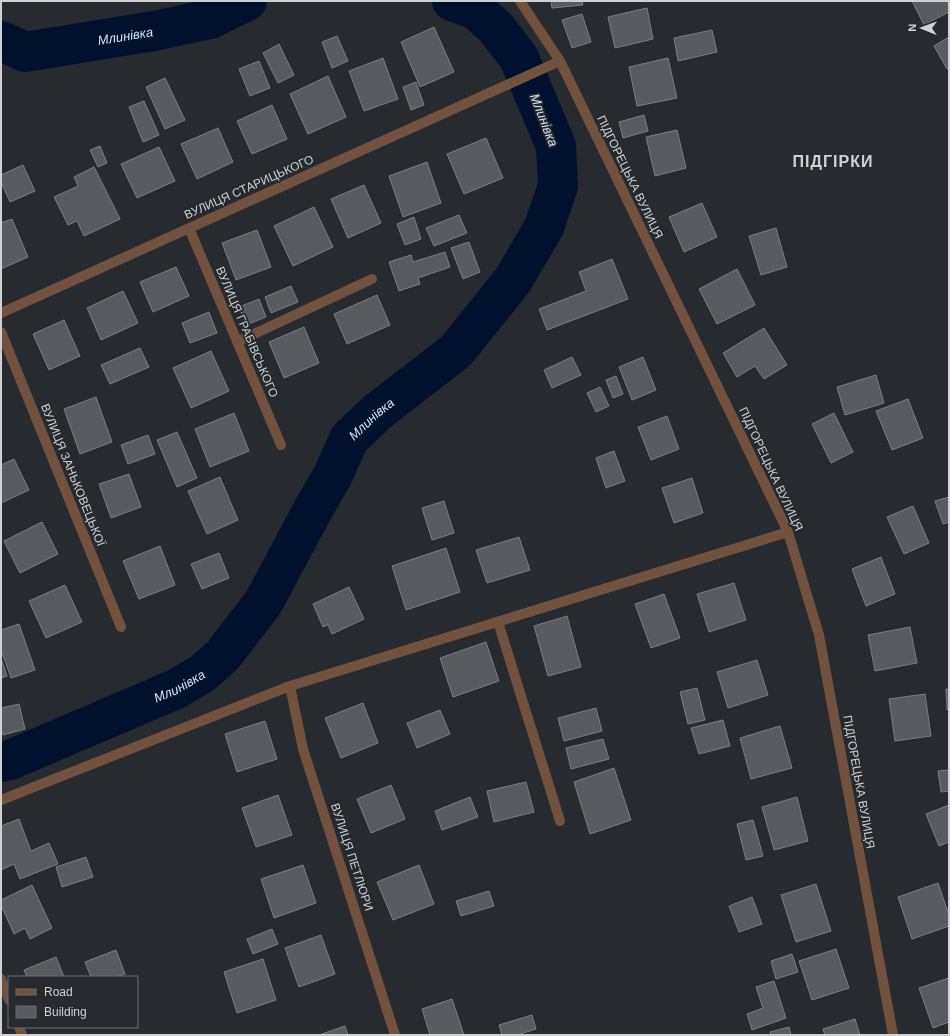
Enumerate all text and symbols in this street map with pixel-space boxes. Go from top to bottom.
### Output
north arrow [902,8,942,48]
water label: Млинівка [97,24,154,48]
text: N [906,24,918,32]
water label: Млинівка [527,91,561,149]
street label: ПІДГОРЕЦЬКА ВУЛИЦЯ [594,113,666,241]
street label: ВУЛИЦЯ СТАРИЦЬКОГО [182,152,316,222]
district label: ПІДГІРКИ [793,153,873,170]
street label: ВУЛИЦЯ ГРАБІВСЬКОГО [213,265,281,399]
water label: Млинівка [345,395,397,443]
street label: ВУЛИЦЯ ЗАНЬКОВЕЦЬКОЇ [38,402,108,549]
street label: ПІДГОРЕЦЬКА ВУЛИЦЯ [736,405,806,533]
water label: Млинівка [151,666,207,705]
street label: ПІДГОРЕЦЬКА ВУЛИЦЯ [840,714,878,850]
street label: ВУЛИЦЯ ПЕТЛЮРИ [328,801,376,913]
legend [8,976,138,1028]
text: Road [44,985,73,999]
text: Building [44,1005,87,1019]

